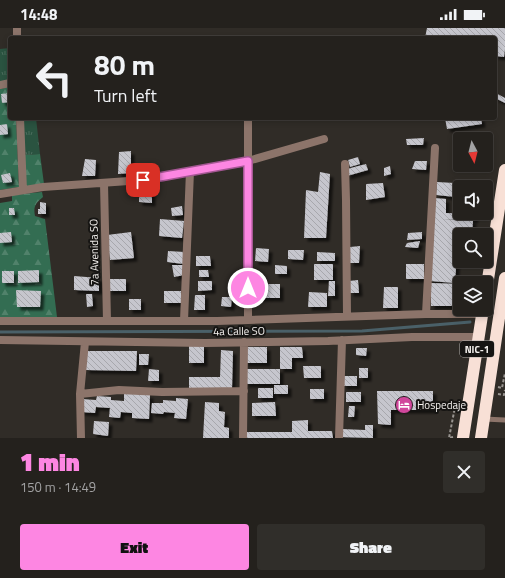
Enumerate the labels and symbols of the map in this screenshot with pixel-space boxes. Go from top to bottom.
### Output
north arrow [453,132,493,172]
pin [126,163,160,197]
street label: 7a Avenida SO [85,219,103,285]
position arrow [227,267,269,309]
street label: 4a Calle SO [213,323,265,339]
road number: NIC-1 [460,341,494,357]
hotel icon: Hospedaje [394,395,414,415]
place label: Hospedaje [417,397,466,413]

